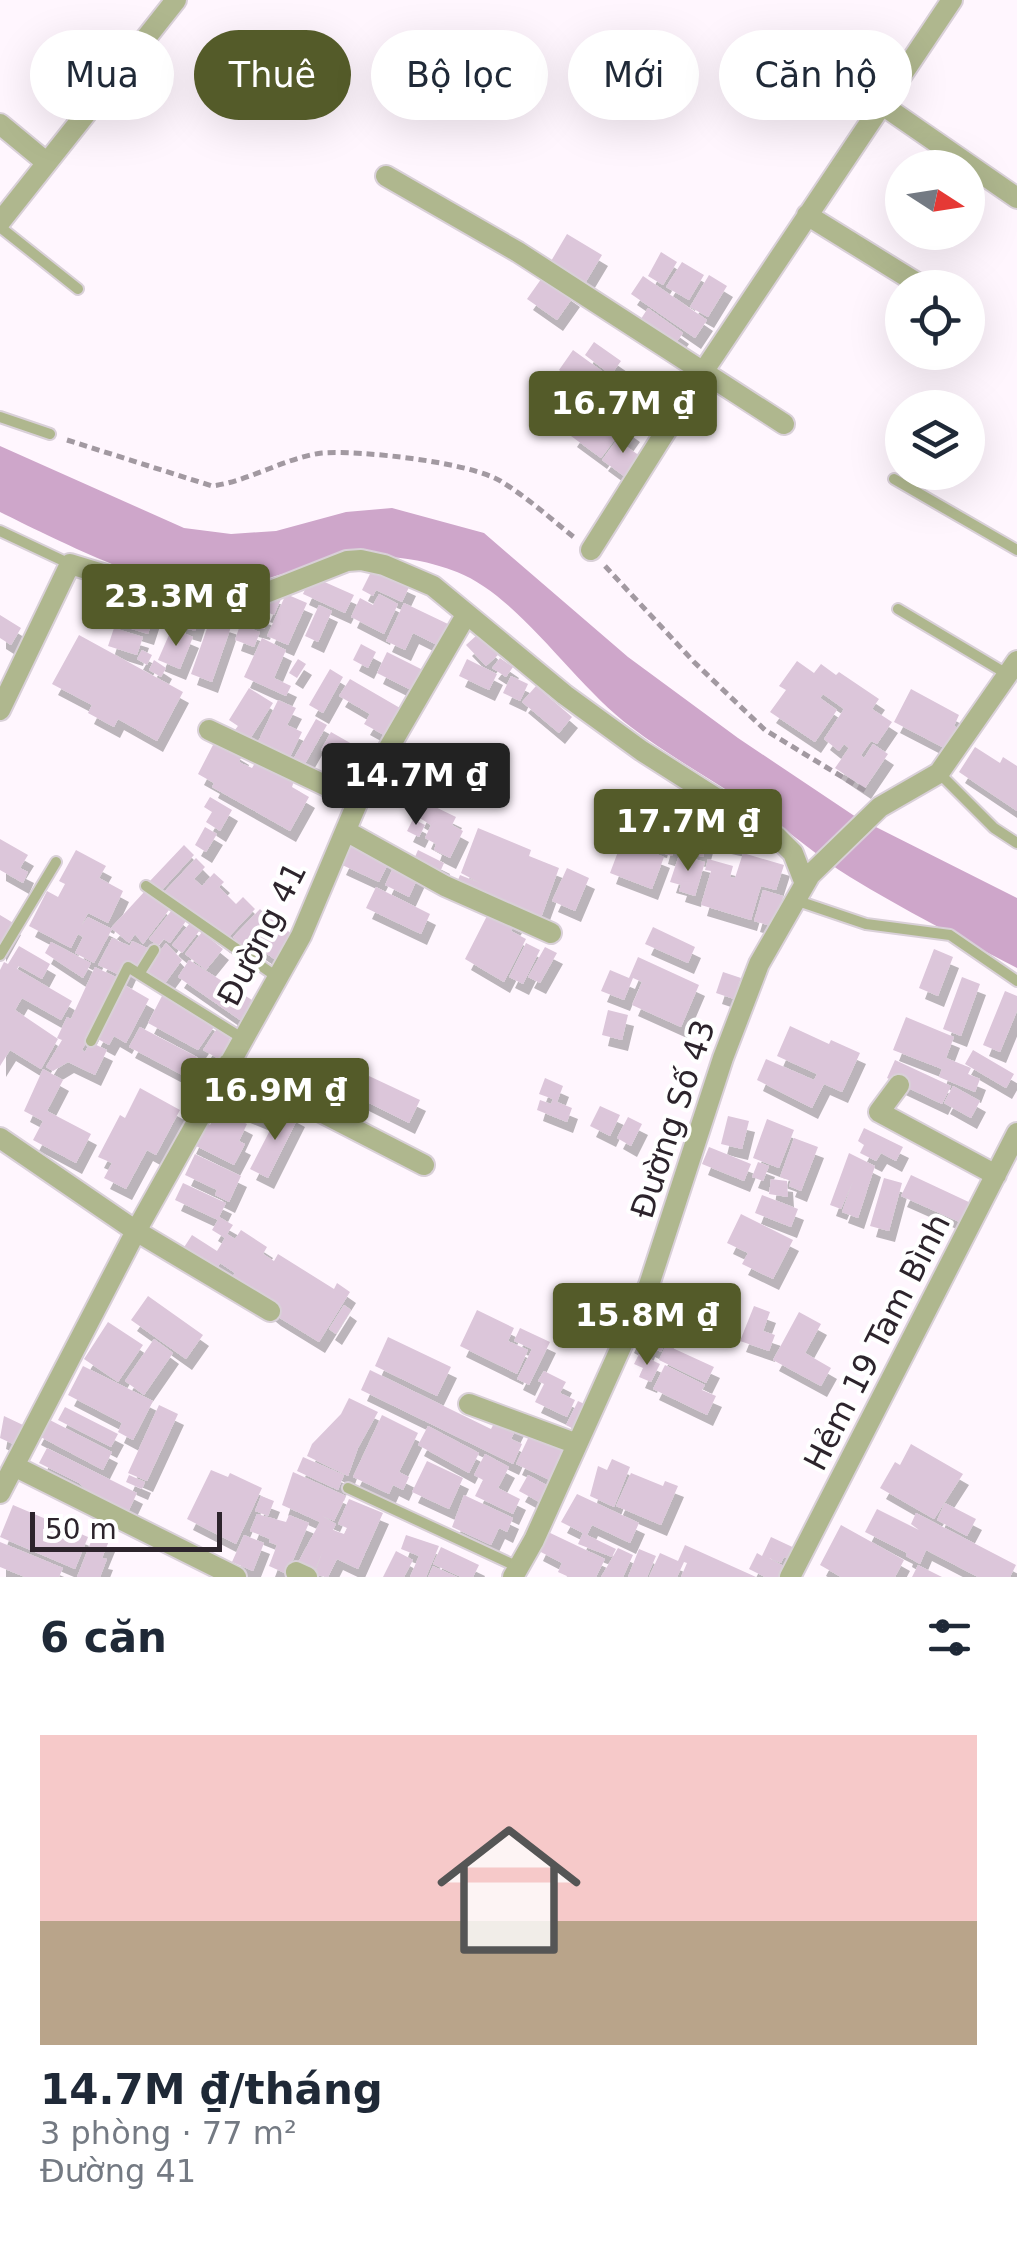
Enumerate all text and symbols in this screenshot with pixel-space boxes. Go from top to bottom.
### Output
chip: Mua [30,30,174,120]
chip: Thuê [194,30,351,120]
chip: Bộ lọc [371,30,548,120]
chip: Mới [568,30,699,120]
chip: Căn hộ [719,30,912,120]
north arrow [885,150,985,250]
map controls [885,150,985,490]
button: locate [885,270,985,370]
pin: 16.7M ₫ [531,371,715,456]
text: 16.7M ₫ [551,384,695,422]
button: layers [885,390,985,490]
pin: 23.3M ₫ [84,564,268,649]
text: 23.3M ₫ [104,577,248,615]
pin: 14.7M ₫ [324,743,508,828]
text: 14.7M ₫ [344,756,488,794]
pin: 17.7M ₫ [596,789,780,874]
text: 17.7M ₫ [616,802,760,840]
street label: Đường 41 [210,856,314,1012]
street label: Đường Số 43 [623,1015,723,1223]
pin: 16.9M ₫ [183,1058,367,1143]
text: 16.9M ₫ [203,1071,347,1109]
street label: Hẻm 19 Tam Bình [796,1207,958,1477]
pin: 15.8M ₫ [555,1283,739,1368]
text: 15.8M ₫ [575,1296,719,1334]
scale bar [30,1507,222,1552]
text: 50 m [45,1513,117,1546]
icon: filters [922,1610,977,1665]
text: 6 căn [40,1613,167,1662]
icon: home [419,1800,599,1980]
text: 14.7M ₫/tháng [40,2065,383,2114]
text: 3 phòng · 77 m² [40,2114,297,2152]
text: Đường 41 [40,2152,196,2190]

